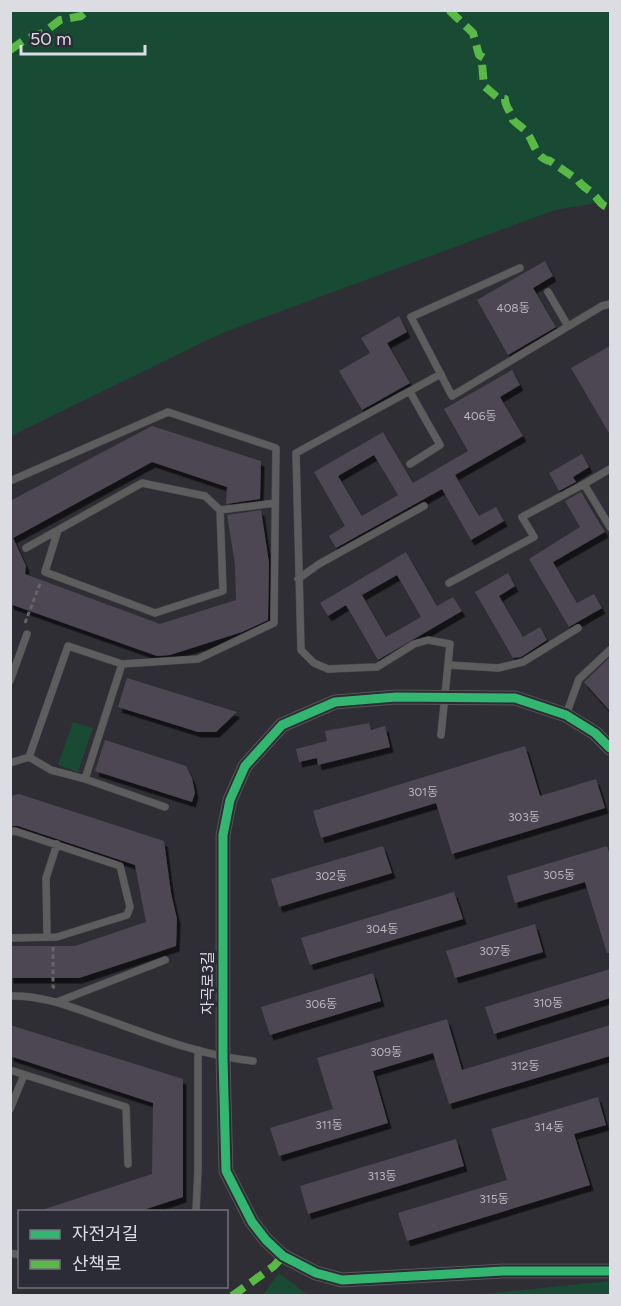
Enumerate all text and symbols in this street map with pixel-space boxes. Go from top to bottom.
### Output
scale bar [21,18,146,56]
text: 50 m [30,28,72,50]
house number: 408동 [496,301,530,315]
house number: 406동 [464,409,496,423]
house number: 301동 [408,785,438,799]
house number: 303동 [508,810,540,824]
house number: 305동 [543,868,575,882]
house number: 302동 [315,869,347,883]
house number: 304동 [366,922,398,936]
house number: 307동 [479,944,511,958]
street label: 자곡로3길 [199,951,217,1015]
house number: 310동 [533,996,563,1010]
house number: 306동 [305,997,337,1011]
house number: 309동 [370,1045,402,1059]
house number: 312동 [510,1059,540,1073]
house number: 311동 [315,1118,343,1132]
house number: 314동 [534,1120,564,1134]
house number: 313동 [367,1169,397,1183]
house number: 315동 [479,1192,509,1206]
legend [18,1210,228,1288]
text: 자전거길 [72,1223,138,1245]
text: 산책로 [72,1253,122,1275]

